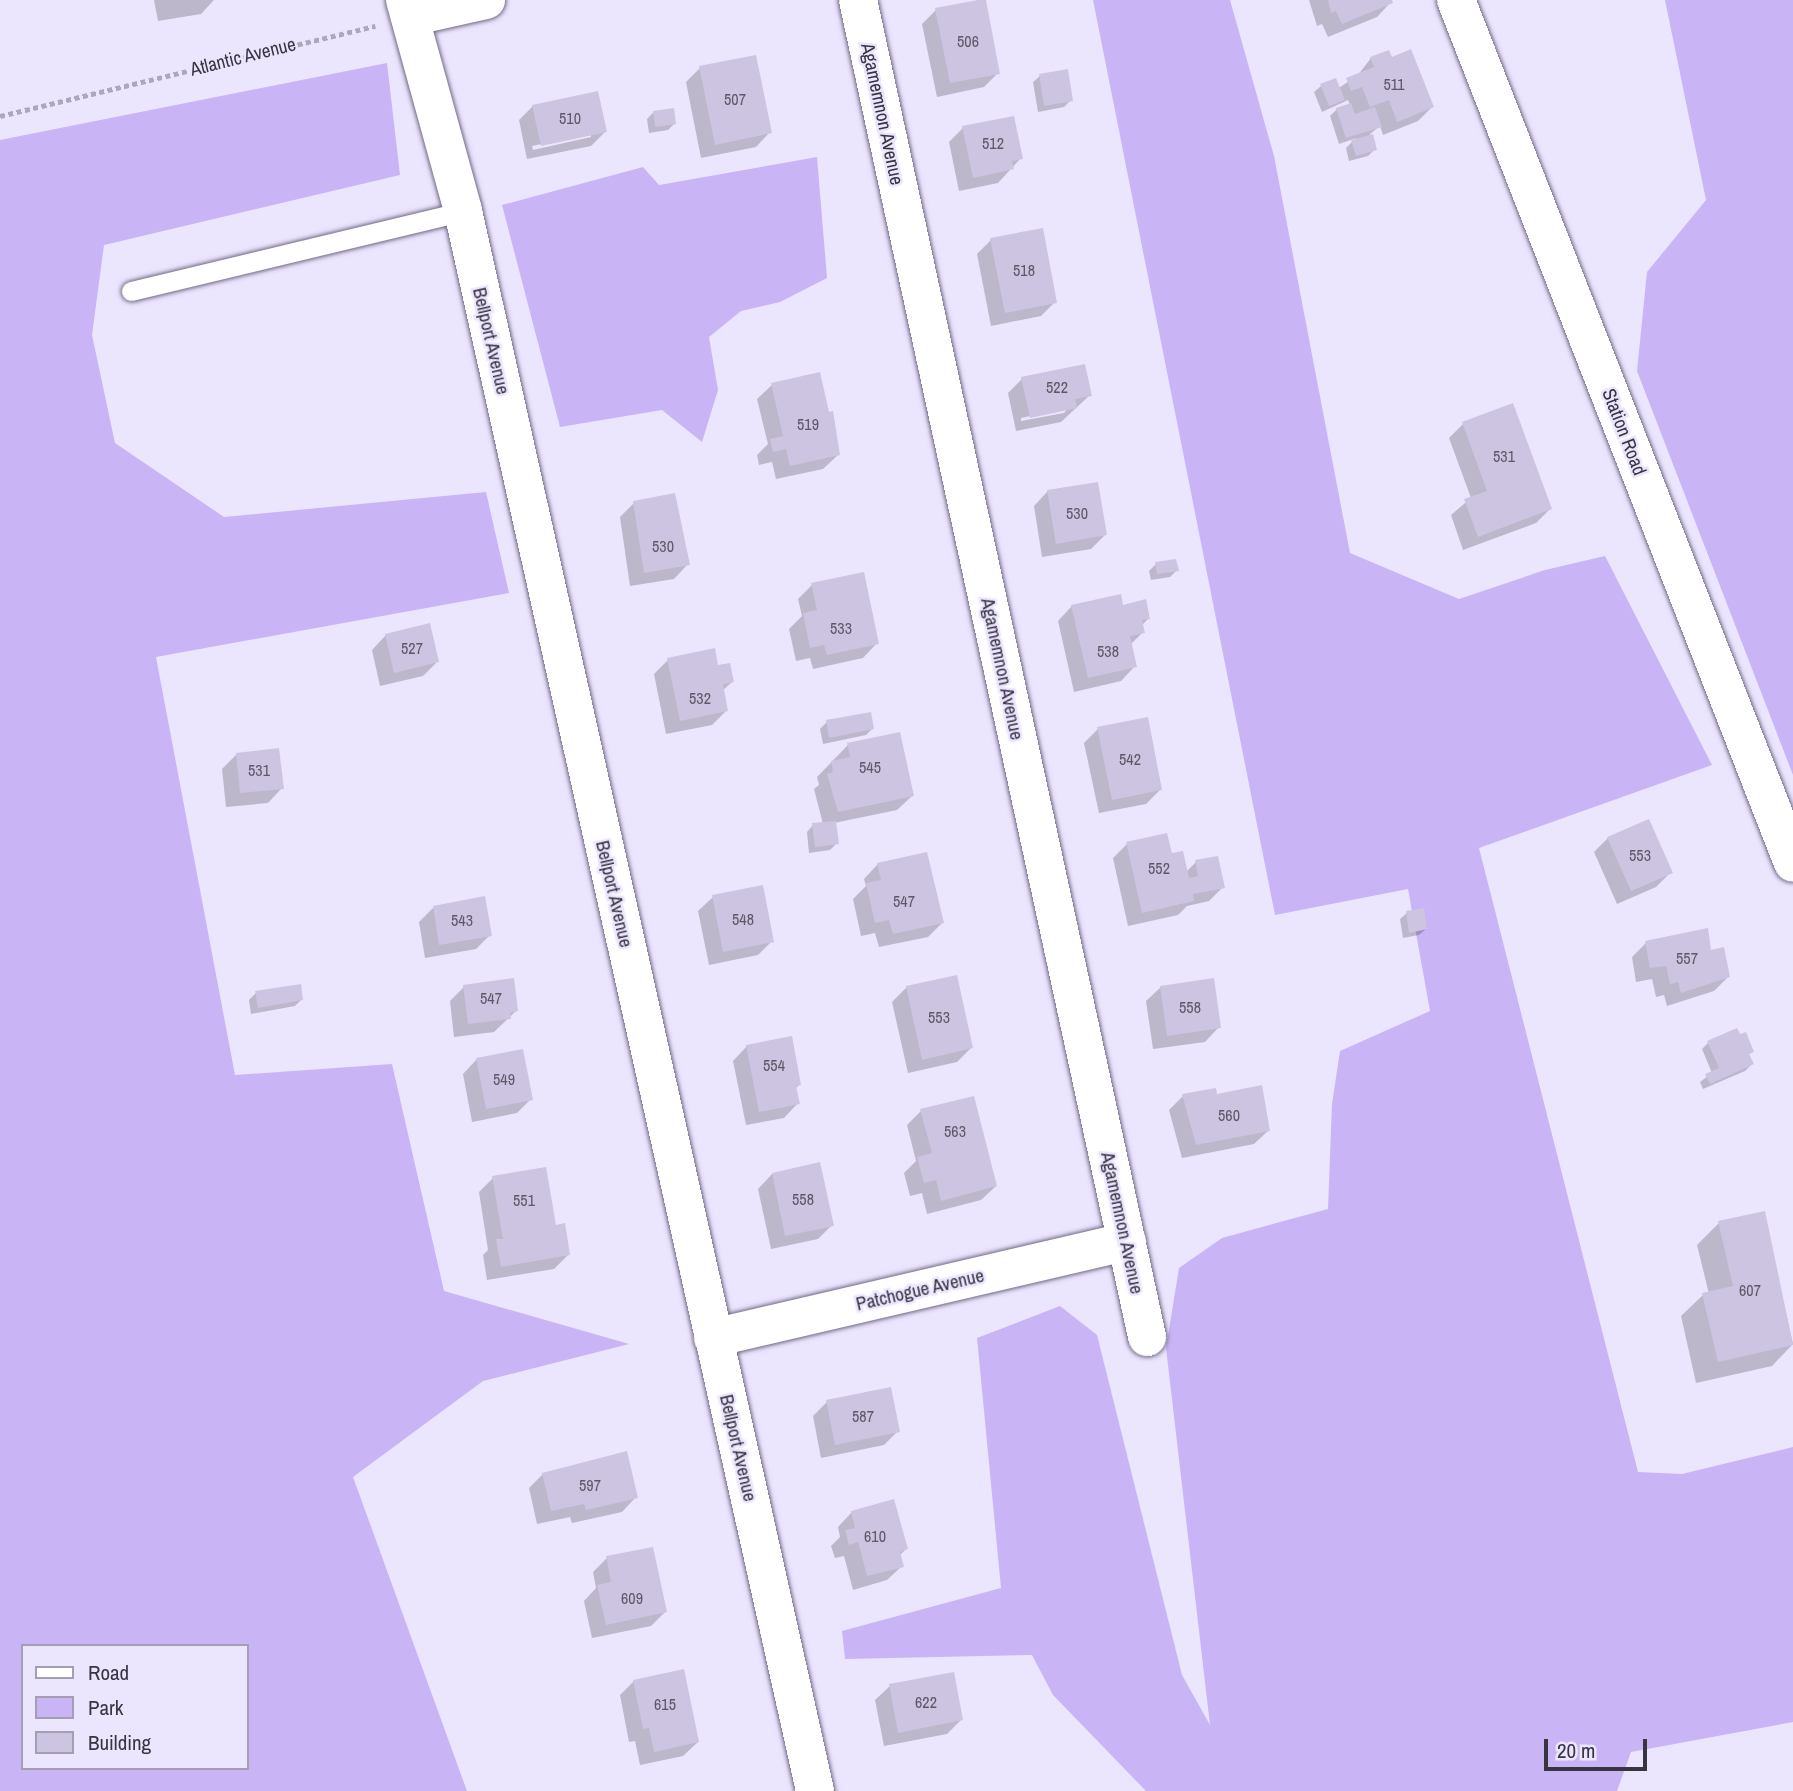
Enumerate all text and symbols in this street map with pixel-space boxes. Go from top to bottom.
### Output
house number: 506 [957,31,979,51]
street label: Atlantic Avenue [187,33,299,81]
street label: Agamemnon Avenue [856,41,908,187]
house number: 511 [1384,74,1404,94]
house number: 507 [724,89,746,109]
house number: 510 [559,108,581,128]
house number: 512 [982,133,1004,153]
house number: 518 [1013,260,1035,280]
street label: Bellport Avenue [468,285,514,397]
house number: 522 [1046,377,1068,397]
street label: Station Road [1597,385,1651,479]
house number: 519 [797,414,819,434]
house number: 531 [1493,446,1515,466]
house number: 530 [1066,503,1088,523]
house number: 530 [652,536,674,556]
street label: Agamemnon Avenue [976,596,1028,742]
house number: 533 [830,618,852,638]
house number: 527 [401,638,423,658]
house number: 538 [1097,641,1119,661]
house number: 532 [689,688,711,708]
house number: 542 [1119,749,1141,769]
house number: 545 [859,757,881,777]
house number: 531 [248,760,270,780]
street label: Bellport Avenue [591,838,637,950]
house number: 553 [1629,845,1651,865]
house number: 552 [1148,858,1170,878]
house number: 547 [893,891,915,911]
house number: 548 [732,909,754,929]
house number: 543 [451,910,473,930]
house number: 557 [1676,948,1698,968]
house number: 547 [480,988,502,1008]
house number: 558 [1179,997,1201,1017]
house number: 553 [928,1007,950,1027]
house number: 554 [763,1055,785,1075]
house number: 549 [493,1069,515,1089]
house number: 560 [1218,1105,1240,1125]
house number: 563 [944,1121,966,1141]
street label: Agamemnon Avenue [1096,1150,1148,1296]
house number: 558 [792,1189,814,1209]
house number: 551 [513,1190,535,1210]
street label: Patchogue Avenue [853,1264,987,1316]
house number: 607 [1739,1280,1761,1300]
street label: Bellport Avenue [715,1392,761,1504]
house number: 587 [852,1406,874,1426]
house number: 597 [579,1475,601,1495]
house number: 610 [864,1526,886,1546]
house number: 609 [621,1588,643,1608]
legend [21,1644,248,1770]
text: Road [88,1658,129,1687]
house number: 622 [915,1692,937,1712]
text: Park [88,1693,123,1722]
house number: 615 [654,1694,676,1714]
scale bar [1548,1724,1651,1768]
text: Building [88,1728,151,1757]
text: 20 m [1557,1736,1595,1765]

